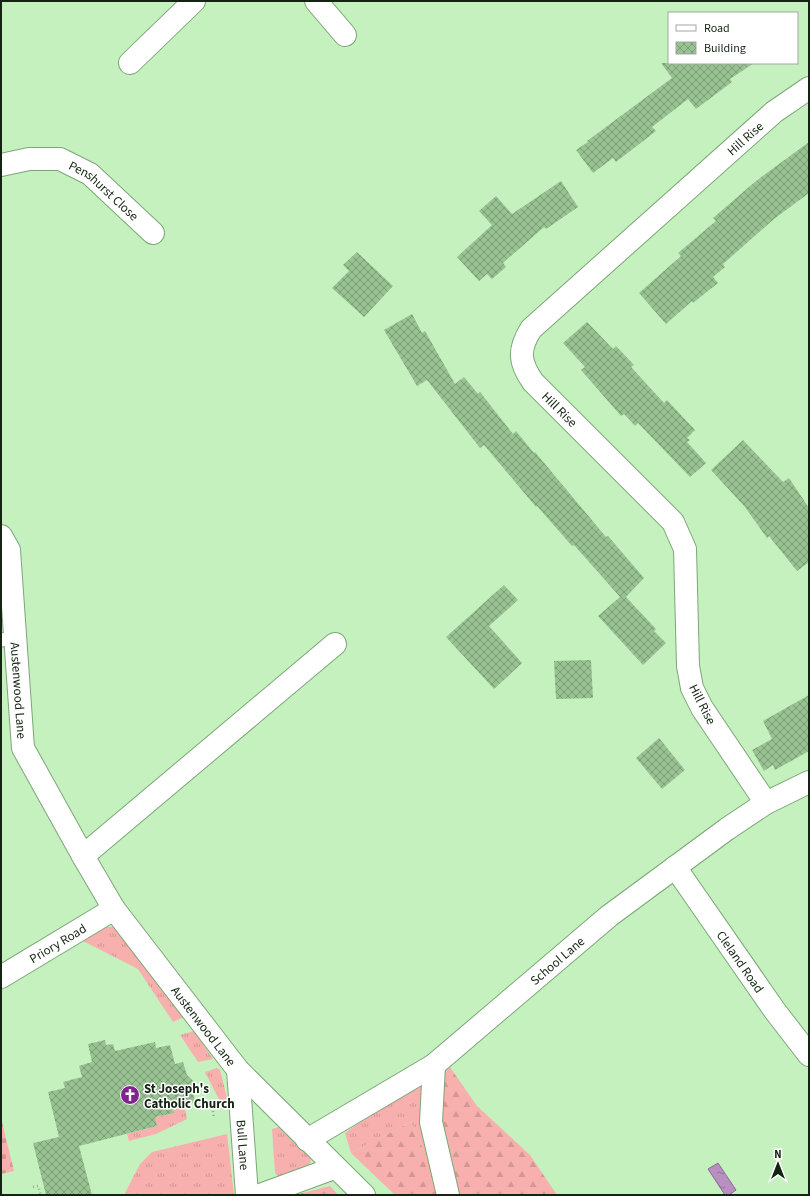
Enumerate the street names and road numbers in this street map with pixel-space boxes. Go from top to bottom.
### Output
street label: Hill Rise [723,118,768,160]
street label: Penshurst Close [65,157,142,225]
street label: Hill Rise [538,388,581,431]
street label: Austenwood Lane [6,642,30,739]
street label: Hill Rise [684,681,720,728]
street label: Priory Road [26,920,90,968]
street label: Cleland Road [712,927,768,997]
street label: School Lane [526,933,589,989]
street label: Austenwood Lane [167,983,240,1070]
street label: Bull Lane [232,1119,253,1171]

